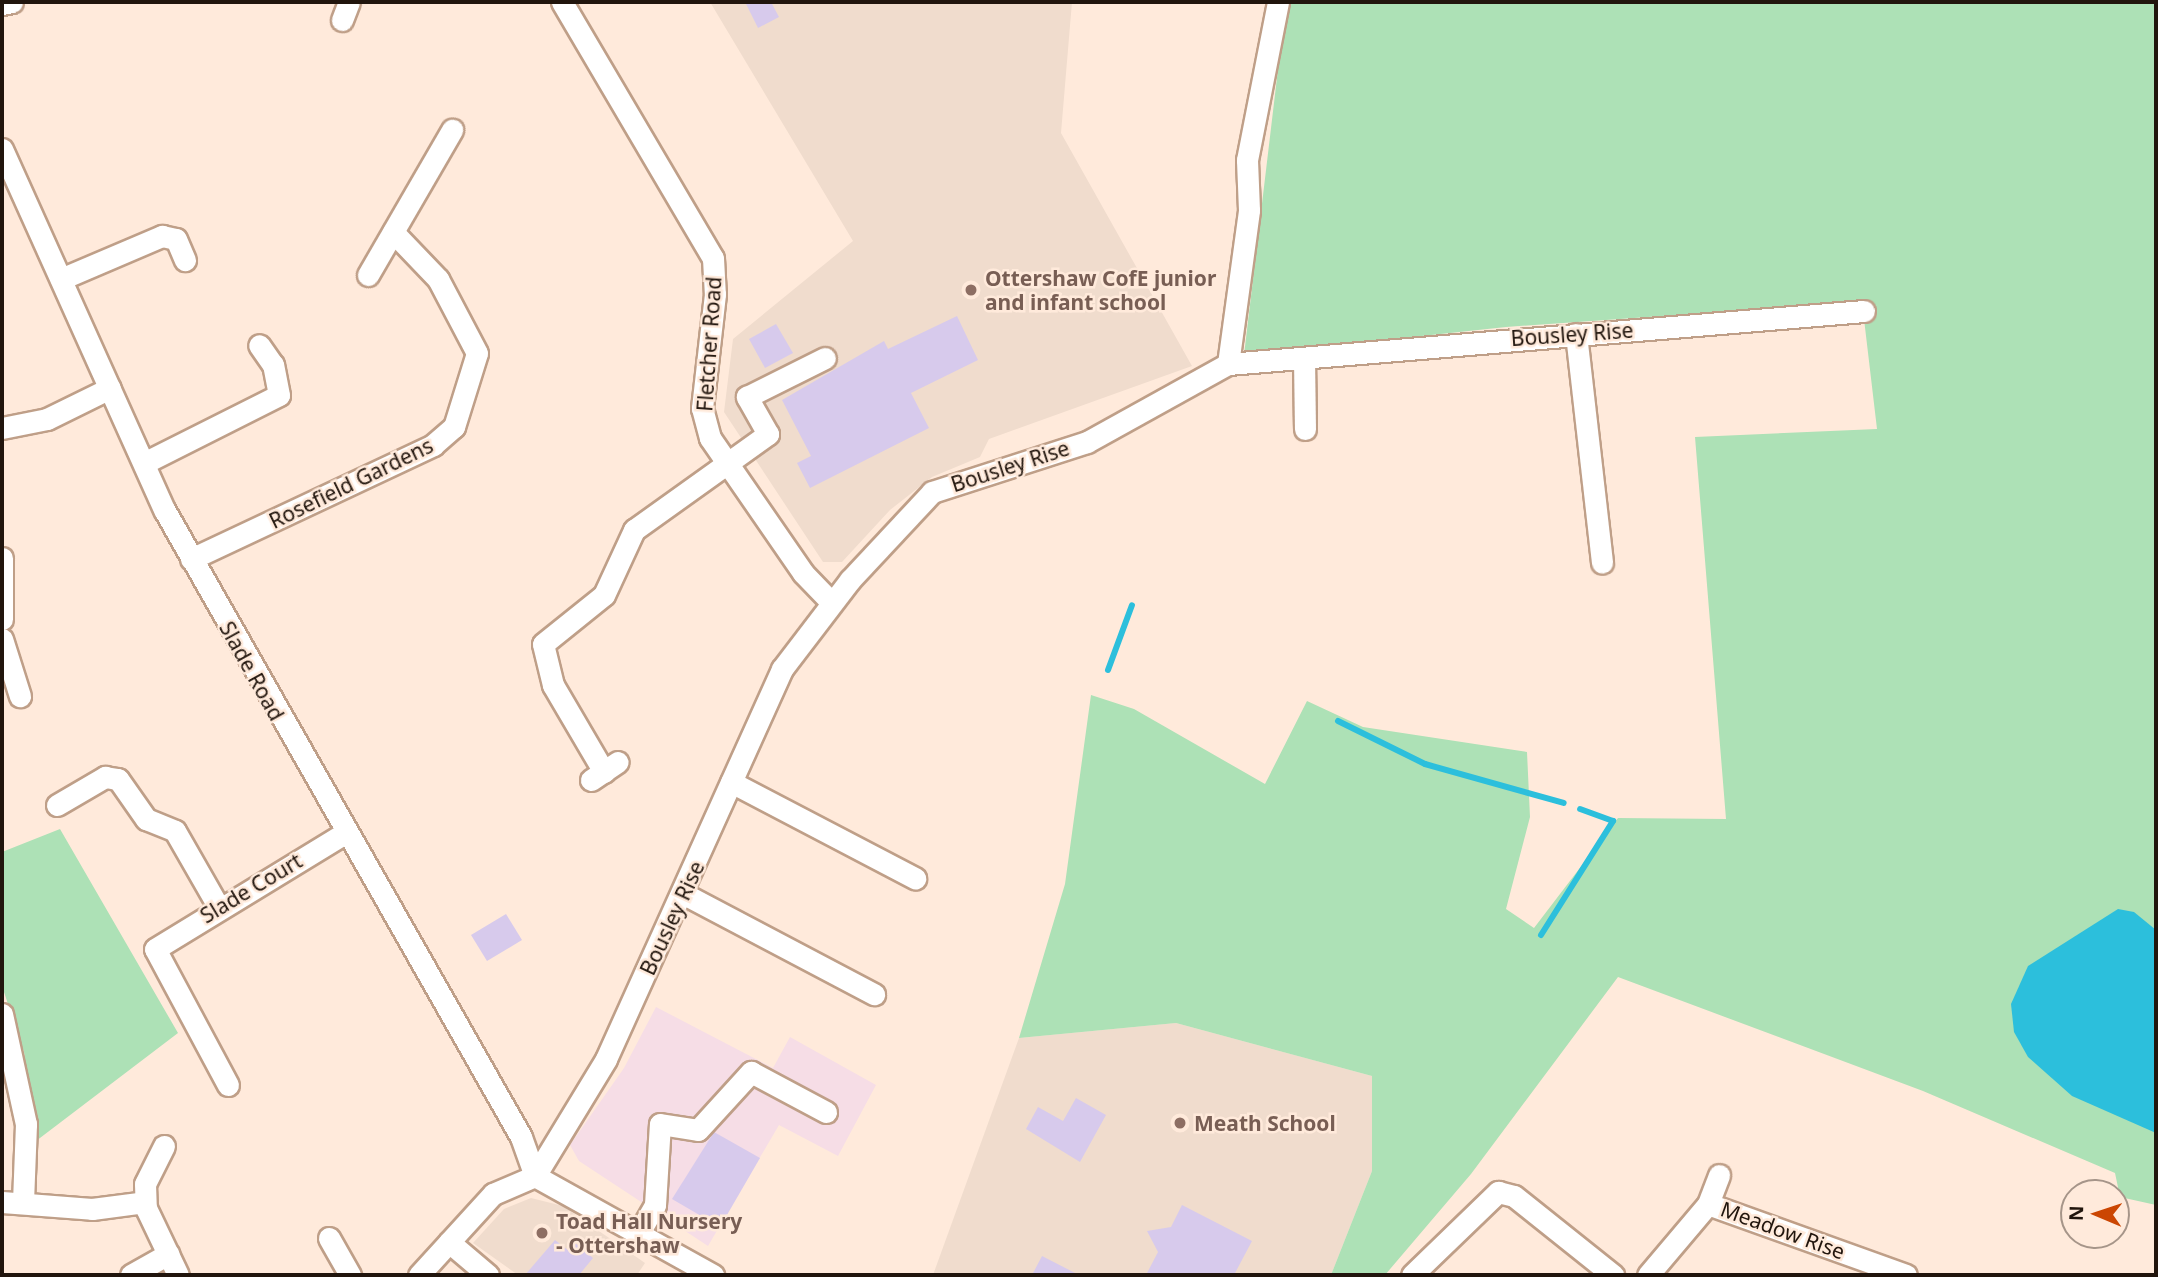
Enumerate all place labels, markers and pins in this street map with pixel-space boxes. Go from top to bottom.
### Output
place label: Ottershaw CofE junior and infant school [985,265,1216,315]
marker: Ottershaw CofE junior and infant school [963,282,979,298]
place label: Meath School [1194,1110,1336,1136]
marker: Meath School [1172,1115,1188,1131]
place label: Toad Hall Nursery - Ottershaw [556,1208,742,1258]
marker: Toad Hall Nursery - Ottershaw [534,1225,550,1241]

